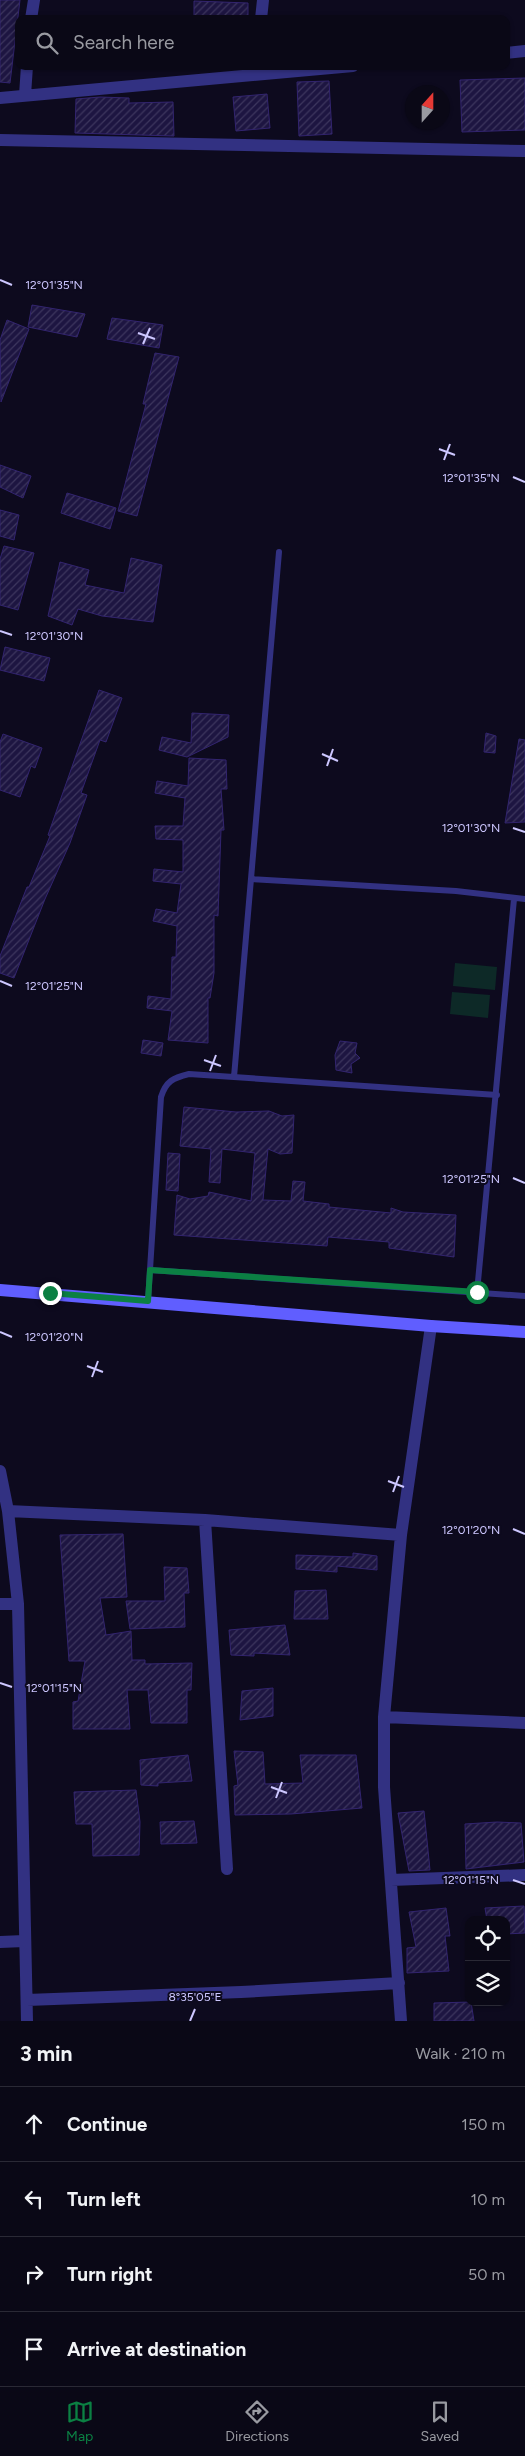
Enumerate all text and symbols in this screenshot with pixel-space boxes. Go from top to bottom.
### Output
search box [15,15,510,70]
icon: search [33,29,61,57]
text: Search here [73,31,175,54]
north arrow [405,85,450,130]
text: 12°01'35"N [25,278,83,292]
text: 12°01'35"N [442,471,500,485]
text: 12°01'30"N [25,629,83,643]
text: 12°01'30"N [442,821,500,835]
text: 12°01'25"N [25,979,83,993]
text: 12°01'25"N [442,1172,500,1186]
route start [466,1281,489,1304]
route end [39,1282,62,1305]
text: 12°01'20"N [25,1330,83,1344]
text: 12°01'20"N [442,1523,500,1537]
text: 12°01'15"N [26,1681,82,1695]
text: 12°01'15"N [443,1873,499,1887]
map controls [465,1916,510,2006]
button: locate [465,1916,510,1961]
button: layers [465,1961,510,2006]
text: 8°35'05"E [168,1990,222,2004]
text: 3 min [20,2041,72,2066]
text: Walk · 210 m [416,2044,505,2063]
icon: ahead [20,2110,48,2138]
text: Continue [67,2113,147,2136]
text: 150 m [461,2115,505,2134]
icon: left [20,2185,48,2213]
text: Turn left [67,2188,141,2211]
text: 10 m [471,2190,505,2209]
icon: right [20,2260,48,2288]
text: Turn right [67,2263,153,2286]
text: 50 m [468,2265,505,2284]
icon: arrive [20,2335,48,2363]
text: Arrive at destination [67,2338,246,2361]
tab: Map [66,2398,94,2445]
tab: Directions [225,2398,289,2445]
tab: Saved [421,2398,459,2445]

